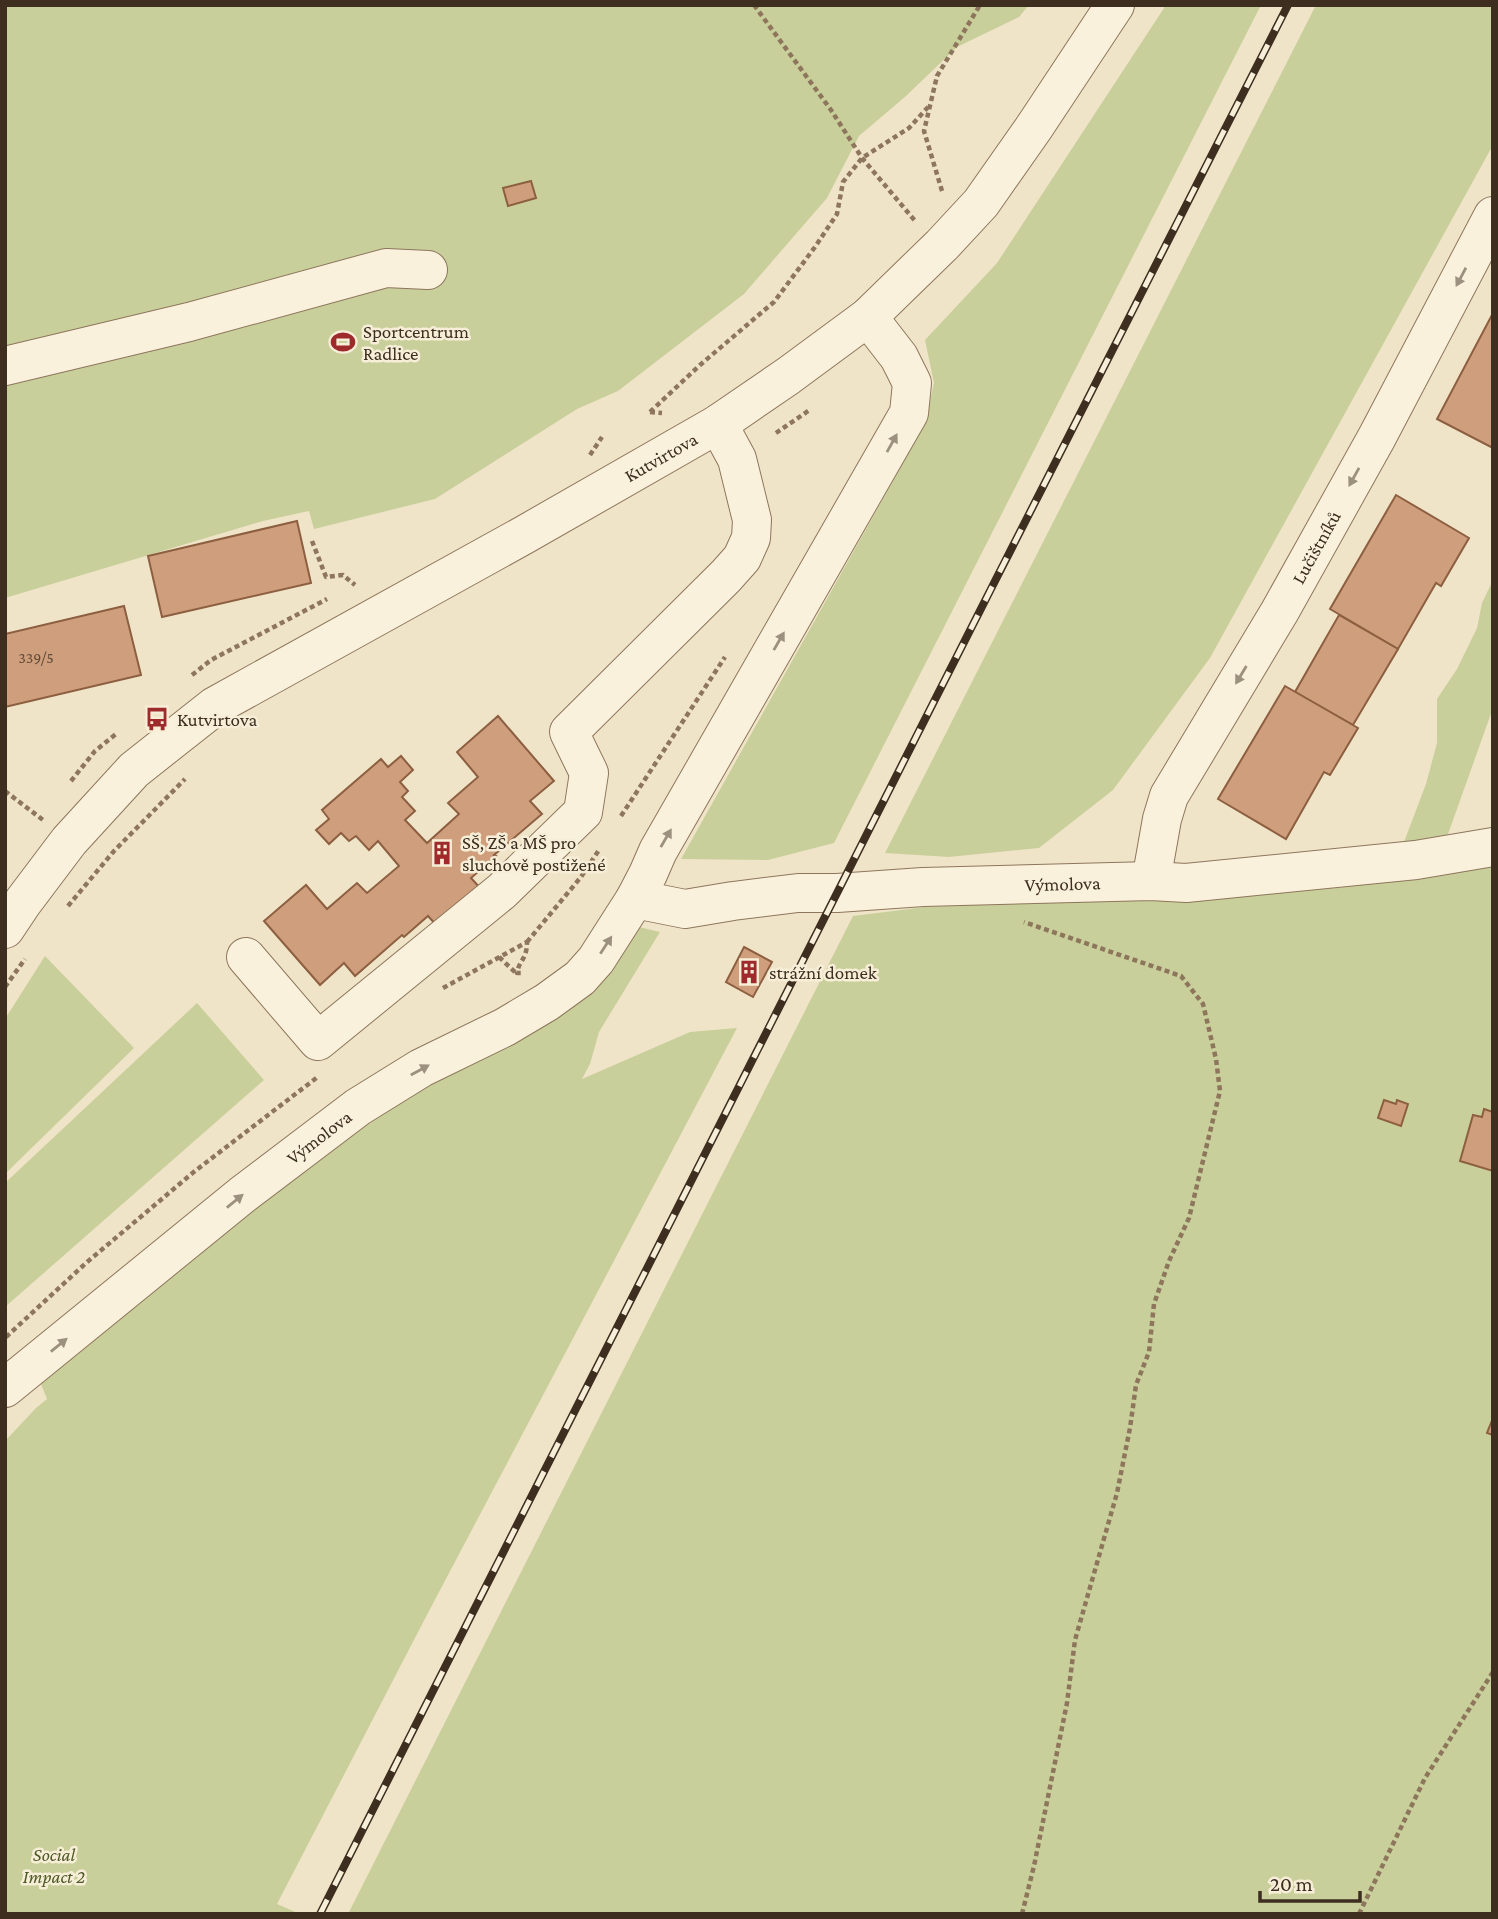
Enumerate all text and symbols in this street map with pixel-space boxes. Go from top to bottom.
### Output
one-way arrow [1455,267,1467,286]
place label: Sportcentrum Radlice [363,321,469,364]
sports icon: Sportcentrum Radlice [329,328,357,356]
street label: Kutvirtova [621,428,701,486]
one-way arrow [886,433,898,453]
one-way arrow [1348,468,1360,487]
street label: Lučištníků [1287,507,1345,587]
one-way arrow [773,631,785,650]
house number: 339/5 [18,649,54,666]
one-way arrow [1235,665,1248,684]
bus stop icon: Kutvirtova [143,705,171,733]
place label: Kutvirtova [177,709,258,730]
one-way arrow [659,828,672,847]
place label: SŠ, ZŠ a MŠ pro sluchově postižené [462,832,605,875]
building icon: SŠ, ZŠ a MŠ pro sluchově postižené [428,839,456,867]
street label: Výmolova [1024,872,1101,895]
one-way arrow [599,935,612,954]
building icon: strážní domek [735,958,763,986]
place label: strážní domek [769,962,878,983]
one-way arrow [410,1064,430,1076]
street label: Výmolova [282,1106,356,1168]
one-way arrow [226,1194,243,1209]
one-way arrow [49,1338,67,1353]
park label: Social Impact 2 [23,1844,85,1887]
scale bar [1260,1860,1360,1904]
text: 20 m [1270,1872,1313,1896]

